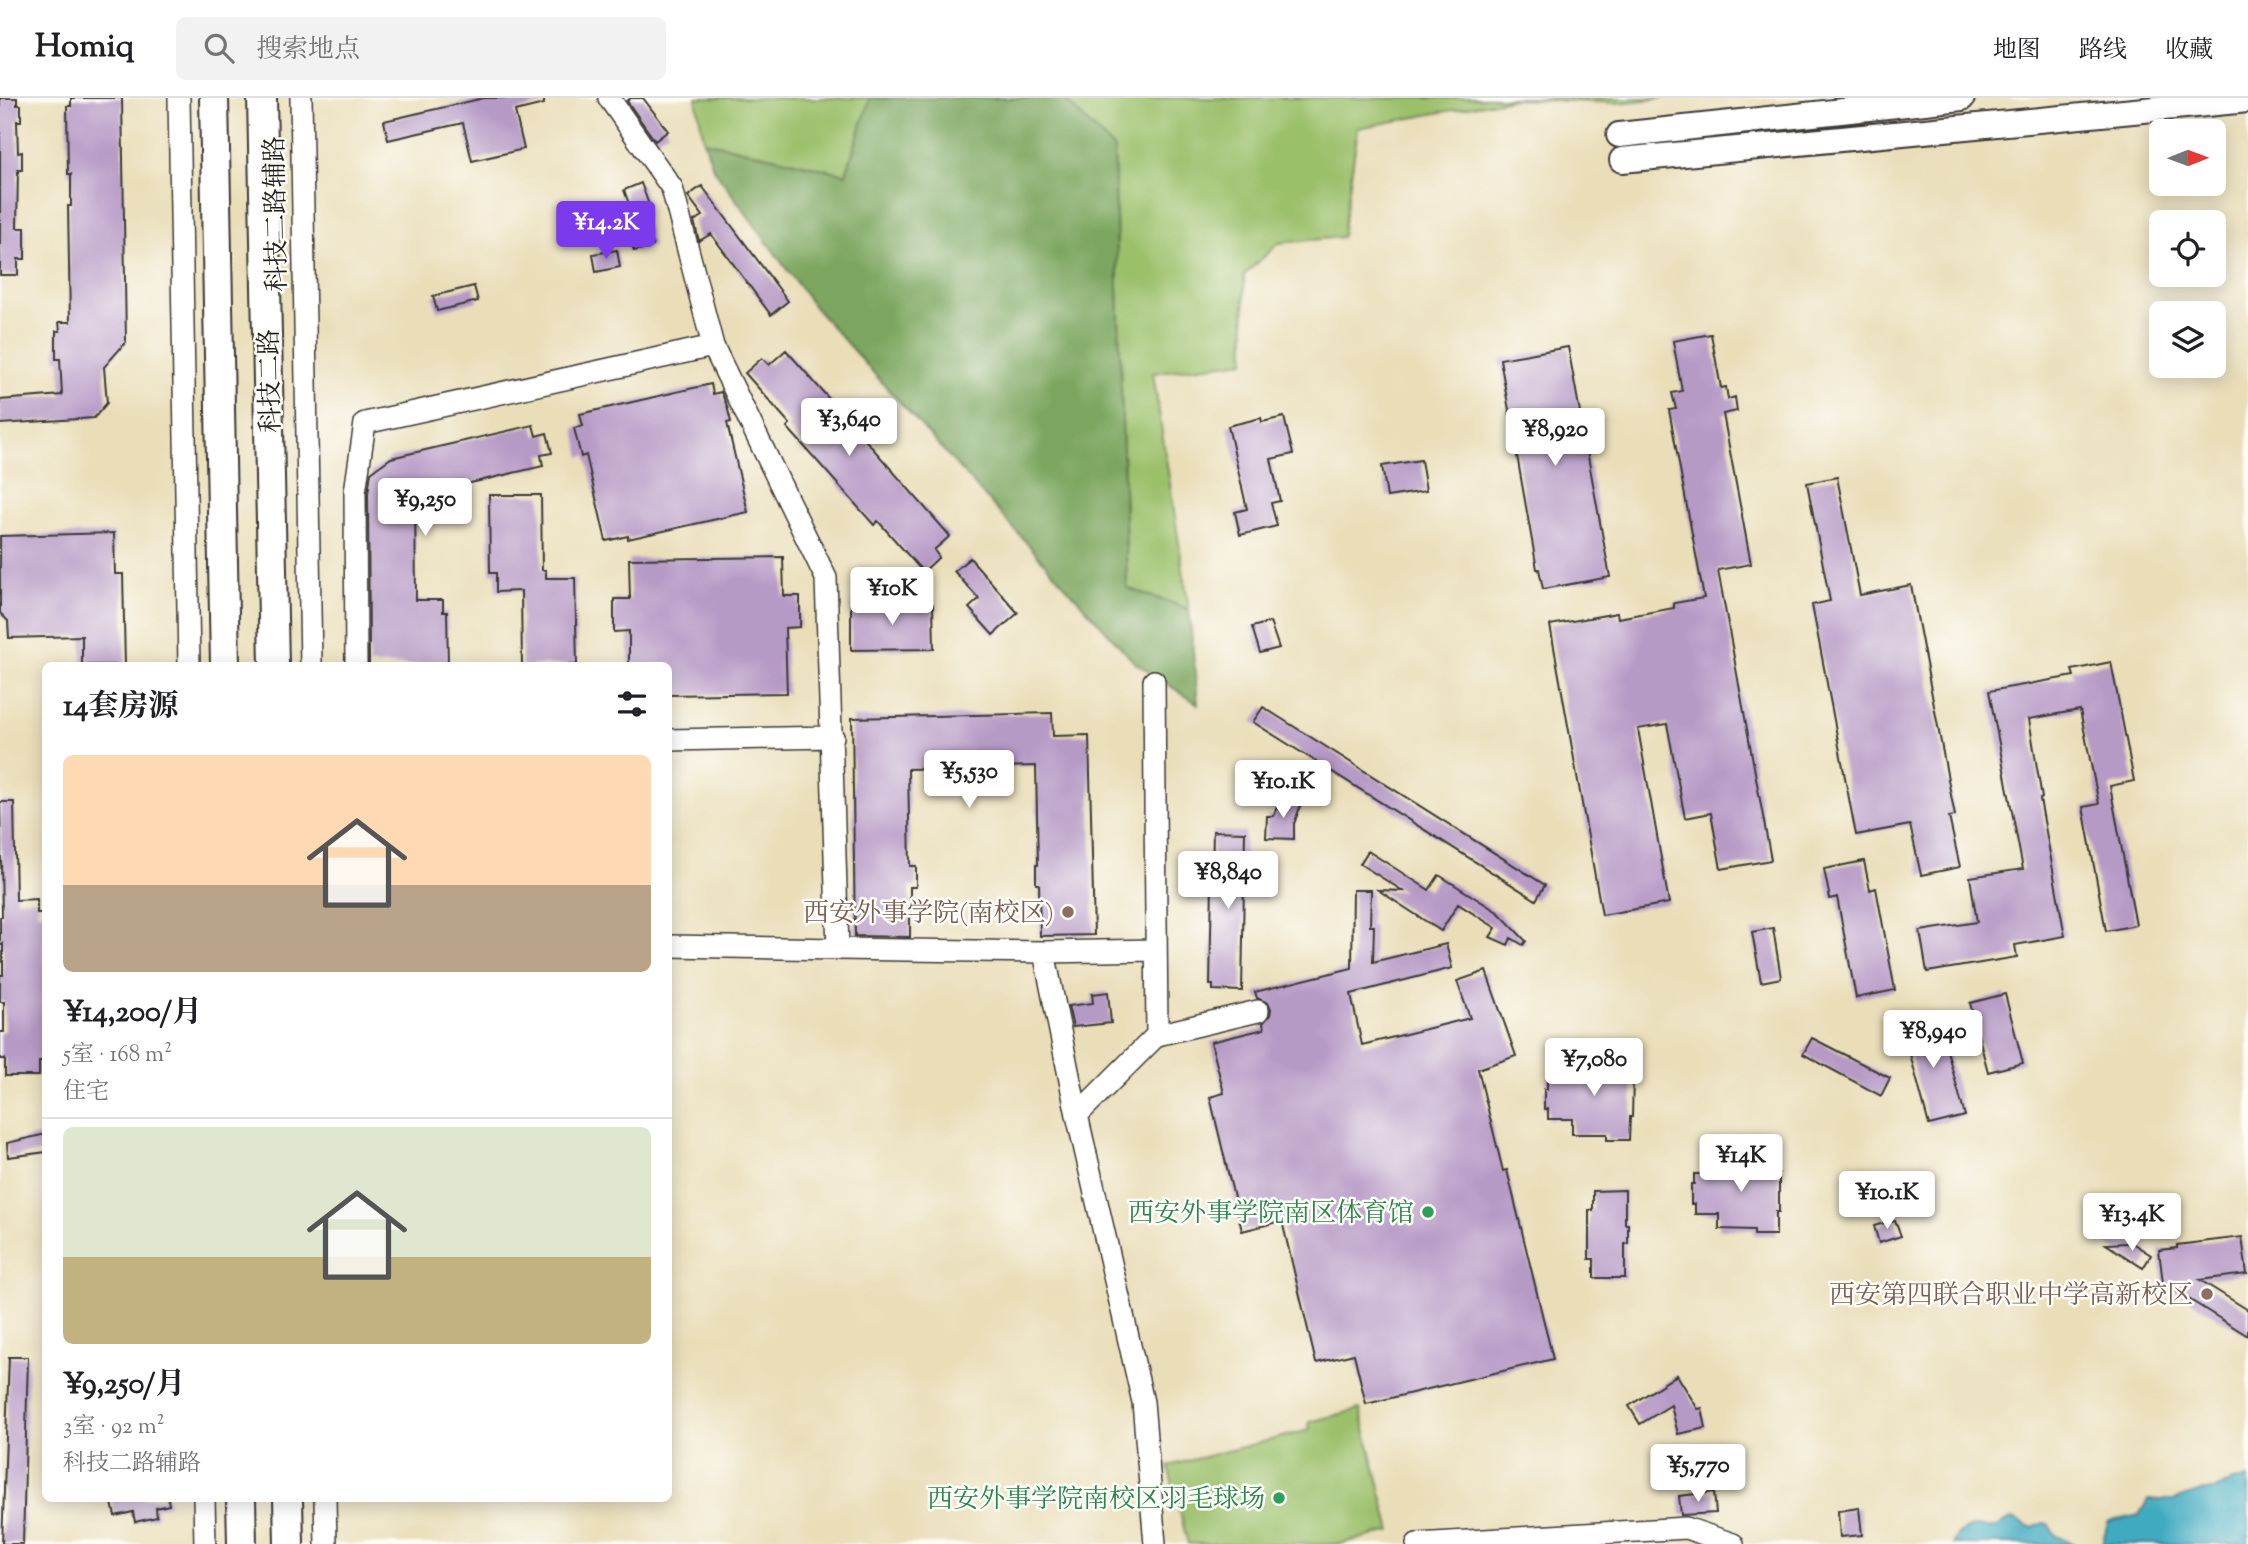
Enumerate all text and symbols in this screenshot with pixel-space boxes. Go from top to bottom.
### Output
search box [176,17,666,80]
text: Homiq [35,24,134,72]
icon: search [200,29,238,67]
text: 搜索地点 [256,32,360,69]
text: 地图 [1993,34,2041,68]
text: 路线 [2079,34,2127,68]
text: 收藏 [2165,34,2213,68]
north arrow [2149,119,2226,196]
map controls [2149,119,2226,378]
street label: 科技二路辅路 [258,136,297,292]
pin: ¥14.2K [549,202,663,261]
text: ¥14.2K [572,207,640,240]
button: locate [2149,210,2226,287]
button: layers [2149,301,2226,378]
street label: 科技二路 [252,329,291,433]
pin: ¥3,640 [792,398,906,458]
text: ¥3,640 [817,404,881,437]
pin: ¥8,920 [1498,408,1612,468]
text: ¥8,920 [1522,414,1588,447]
pin: ¥9,250 [368,478,482,538]
text: ¥9,250 [394,484,456,517]
pin: ¥10K [851,568,933,627]
text: ¥10K [866,573,918,606]
icon: filters [613,685,651,723]
text: 14套房源 [63,686,178,729]
pin: ¥5,530 [912,750,1026,810]
text: ¥5,530 [940,756,998,789]
pin: ¥10.1K [1226,760,1340,820]
text: ¥10.1K [1251,766,1315,799]
icon: home [294,800,420,926]
pin: ¥8,840 [1171,852,1285,911]
text: ¥8,840 [1194,857,1262,890]
place label: 西安外事学院(南校区) [803,896,1054,933]
marker: 西安外事学院(南校区) [1060,904,1076,920]
text: ¥14,200/月 [63,992,202,1035]
pin: ¥8,940 [1876,1010,1990,1070]
text: ¥8,940 [1899,1016,1967,1049]
pin: ¥7,080 [1537,1038,1651,1098]
text: 5室 · 168 m² [63,1039,172,1072]
text: ¥7,080 [1561,1044,1627,1077]
text: 住宅 [63,1076,109,1109]
pin: ¥14K [1700,1134,1782,1194]
text: ¥14K [1716,1140,1766,1173]
icon: home [294,1172,420,1298]
pin: ¥10.1K [1830,1172,1944,1231]
text: ¥10.1K [1855,1177,1919,1210]
pin: ¥13.4K [2075,1194,2189,1253]
place label: 西安外事学院南区体育馆 [1128,1196,1414,1233]
text: ¥13.4K [2099,1199,2165,1232]
marker: 西安外事学院南区体育馆 [1420,1204,1436,1220]
place label: 西安第四联合职业中学高新校区 [1829,1278,2193,1315]
marker: 西安第四联合职业中学高新校区 [2199,1286,2215,1302]
text: ¥9,250/月 [63,1364,185,1407]
text: 3室 · 92 m² [63,1411,165,1444]
pin: ¥5,770 [1641,1444,1755,1504]
text: 科技二路辅路 [63,1448,201,1481]
text: ¥5,770 [1666,1450,1730,1483]
place label: 西安外事学院南校区羽毛球场 [927,1482,1265,1519]
marker: 西安外事学院南校区羽毛球场 [1271,1490,1287,1506]

